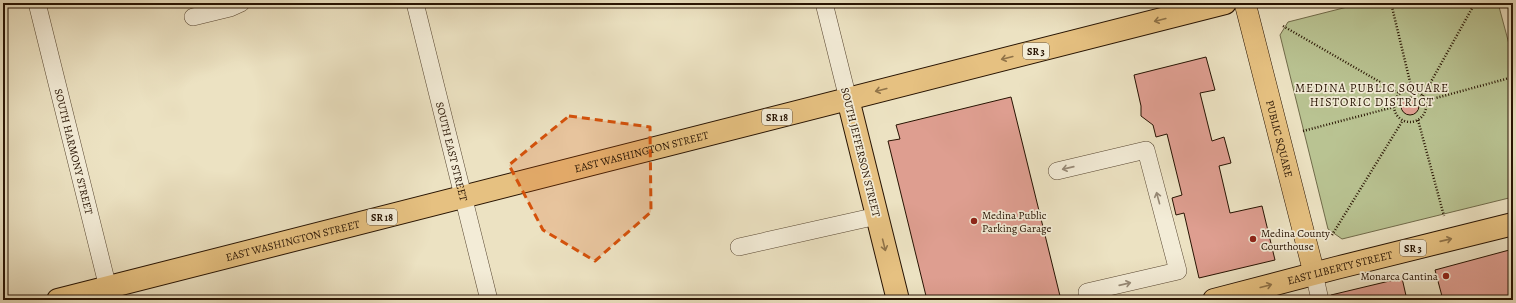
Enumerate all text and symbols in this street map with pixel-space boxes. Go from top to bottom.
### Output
one-way arrow [1154,16,1167,24]
road number: SR 3 [1023,43,1049,59]
one-way arrow [1001,55,1014,63]
district label: MEDINA PUBLIC SQUARE HISTORIC DISTRICT [1295,80,1449,110]
street label: SOUTH JEFFERSON STREET [837,86,884,218]
street label: SOUTH HARMONY STREET [51,87,96,216]
one-way arrow [875,87,888,95]
street label: PUBLIC SQUARE [1262,99,1296,179]
street label: SOUTH EAST STREET [432,100,471,203]
road number: SR 18 [762,109,792,125]
street label: EAST WASHINGTON STREET [573,128,710,176]
one-way arrow [1062,165,1075,173]
one-way arrow [1154,192,1162,205]
place label: Medina Public Parking Garage [982,208,1052,236]
road number: SR 18 [367,209,397,225]
marker: Medina Public Parking Garage [969,216,979,226]
street label: EAST WASHINGTON STREET [224,217,361,265]
place label: Medina County Courthouse [1261,226,1330,254]
marker: Medina County Courthouse [1248,234,1258,244]
one-way arrow [1440,236,1453,244]
one-way arrow [881,238,889,251]
road number: SR 3 [1400,240,1426,256]
street label: EAST LIBERTY STREET [1286,247,1394,288]
place label: Monarca Cantina [1360,269,1439,284]
marker: Monarca Cantina [1441,271,1451,281]
one-way arrow [1118,279,1131,287]
one-way arrow [1259,282,1272,289]

